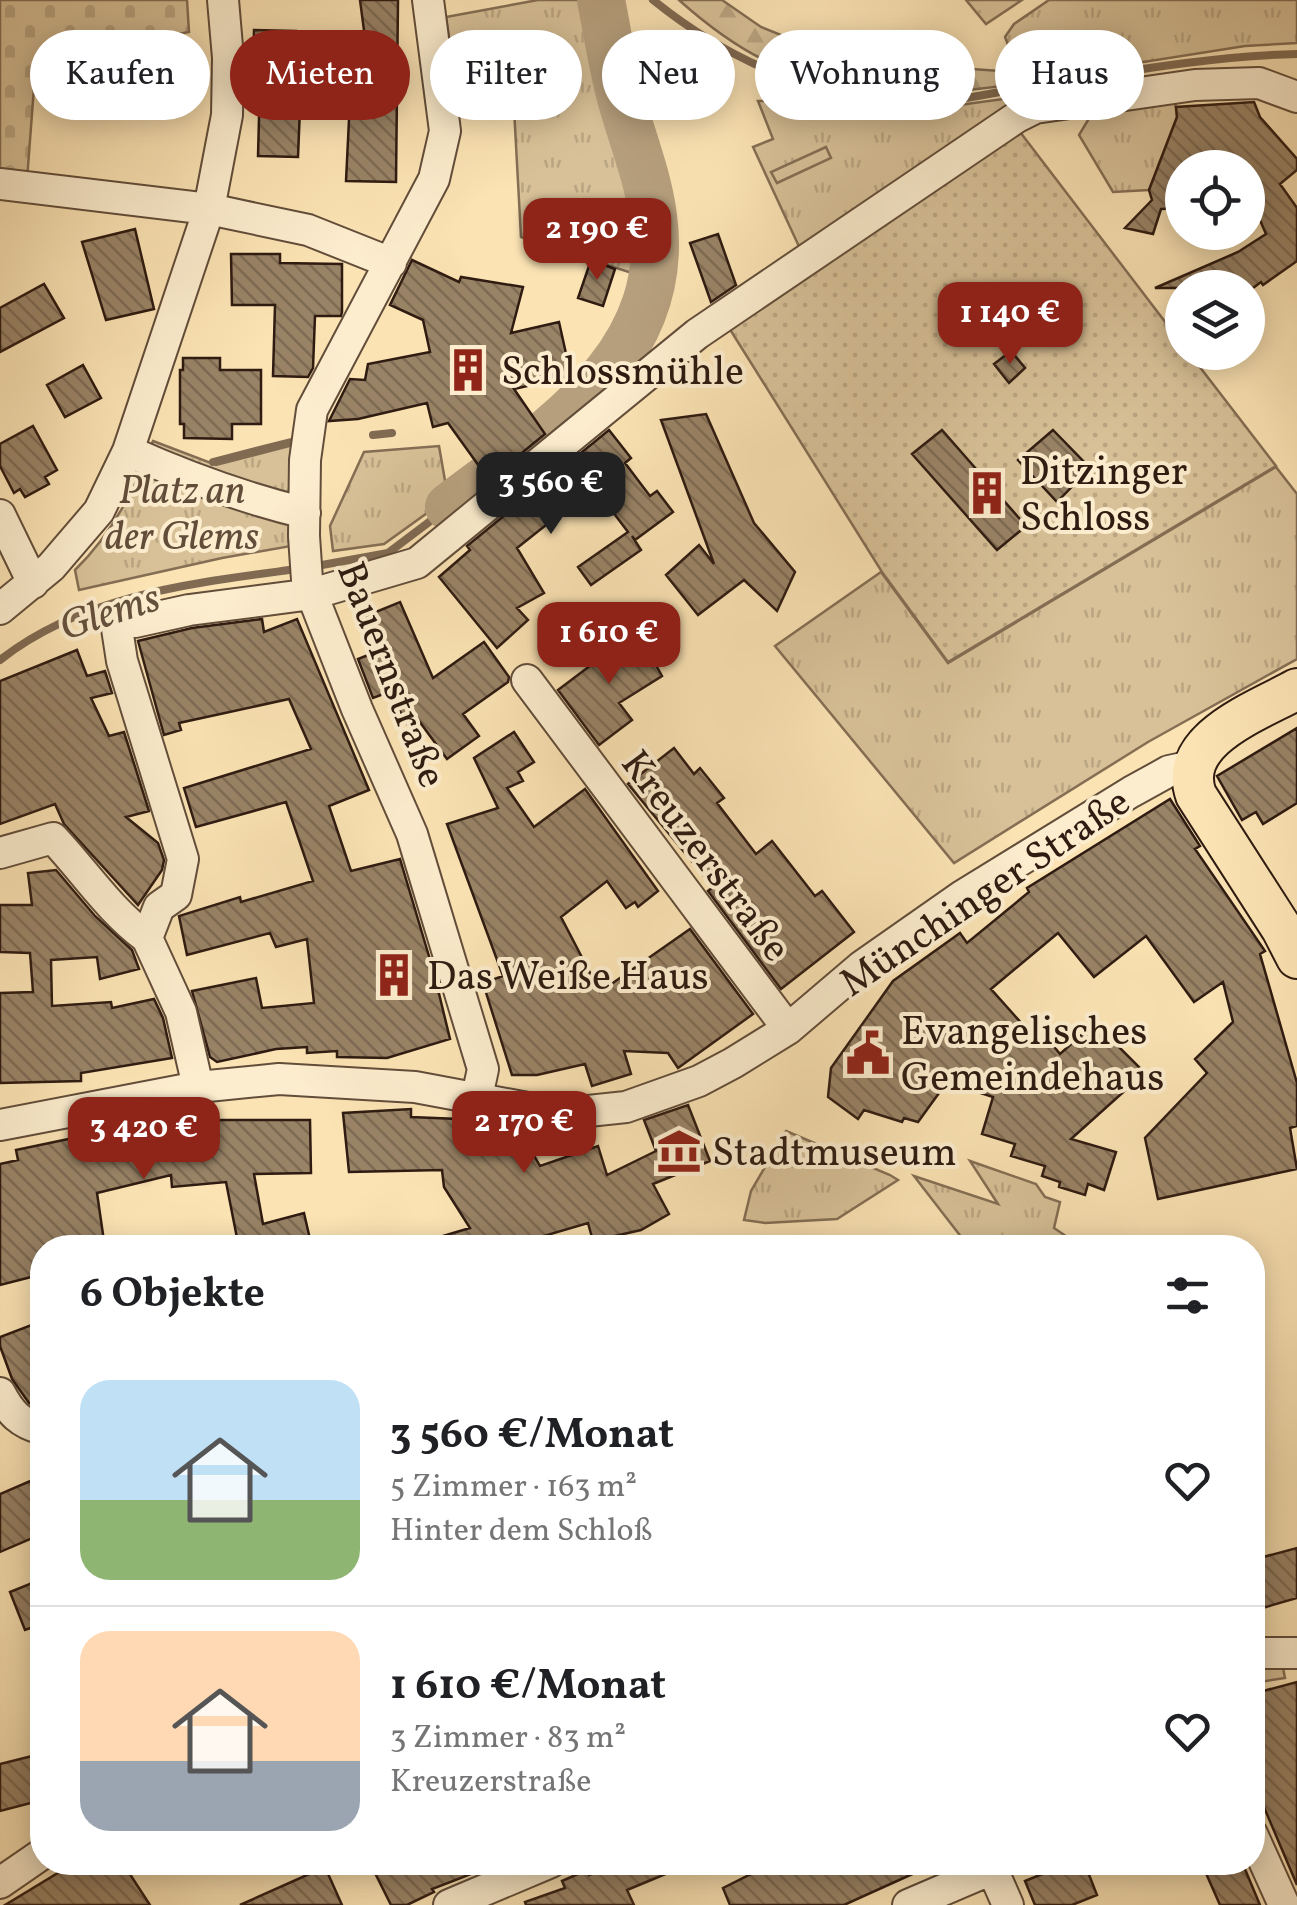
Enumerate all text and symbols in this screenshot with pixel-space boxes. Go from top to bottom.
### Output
chip: Kaufen [30,30,210,120]
chip: Mieten [230,30,410,120]
chip: Filter [430,30,582,120]
chip: Neu [602,30,735,120]
chip: Wohnung [755,30,975,120]
chip: Haus [995,30,1144,120]
map controls [1165,150,1265,370]
button: locate [1165,150,1265,250]
pin: 2 190 € [505,198,689,283]
text: 2 190 € [545,208,649,252]
button: layers [1165,270,1265,370]
pin: 1 140 € [918,282,1102,367]
text: 1 140 € [960,292,1060,336]
building icon: Schlossmühle [444,346,492,394]
place label: Schlossmühle [501,346,744,402]
place label: Ditzinger Schloss [1020,446,1187,548]
pin: 3 560 € [459,452,643,537]
text: 3 560 € [498,462,604,506]
park label: Platz an der Glems [105,465,259,567]
building icon: Ditzinger Schloss [963,469,1011,517]
street label: Bauernstraße [321,554,458,796]
water label: Glems [52,570,168,658]
pin: 1 610 € [517,602,701,687]
text: 1 610 € [559,612,659,656]
street label: Kreuzerstraße [606,740,802,975]
street label: Münchinger Straße [830,776,1143,1012]
building icon: Das Weiße Haus [370,951,418,999]
place label: Das Weiße Haus [427,951,709,1007]
place label: Evangelisches Gemeindehaus [901,1006,1164,1108]
public building icon: Evangelisches Gemeindehaus [844,1029,892,1077]
pin: 2 170 € [432,1091,616,1176]
pin: 3 420 € [52,1097,236,1182]
text: 2 170 € [474,1101,574,1145]
text: 3 420 € [90,1107,198,1151]
museum icon: Stadtmuseum [655,1127,703,1175]
place label: Stadtmuseum [712,1127,957,1183]
text: 6 Objekte [80,1266,265,1325]
icon: filters [1160,1268,1215,1323]
text: 3 560 €/Monat [390,1407,674,1466]
icon: home [160,1420,280,1540]
icon: heart [1160,1453,1215,1508]
text: 5 Zimmer · 163 m² [390,1466,637,1510]
text: Hinter dem Schloß [390,1510,653,1554]
text: 1 610 €/Monat [390,1658,666,1717]
icon: home [160,1671,280,1791]
icon: heart [1160,1704,1215,1759]
text: 3 Zimmer · 83 m² [390,1717,626,1761]
text: Kreuzerstraße [390,1761,592,1805]

